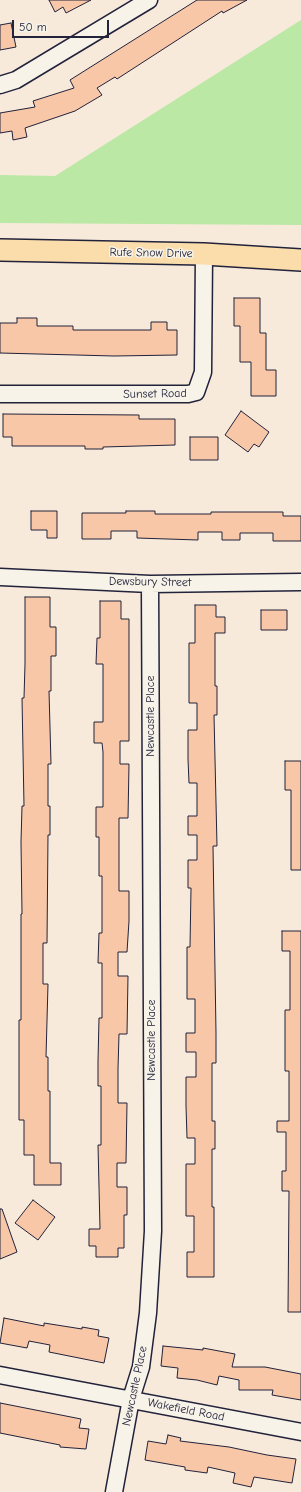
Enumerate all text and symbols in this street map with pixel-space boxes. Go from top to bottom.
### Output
scale bar [14,12,111,38]
text: 50 m [19,20,47,34]
street label: Rufe Snow Drive [109,245,193,261]
street label: Sunset Road [123,386,187,402]
street label: Dewsbury Street [109,574,191,590]
street label: Newcastle Place [144,675,158,757]
street label: Newcastle Place [145,999,159,1081]
street label: Newcastle Place [120,1345,150,1427]
street label: Wakefield Road [146,1395,226,1425]

